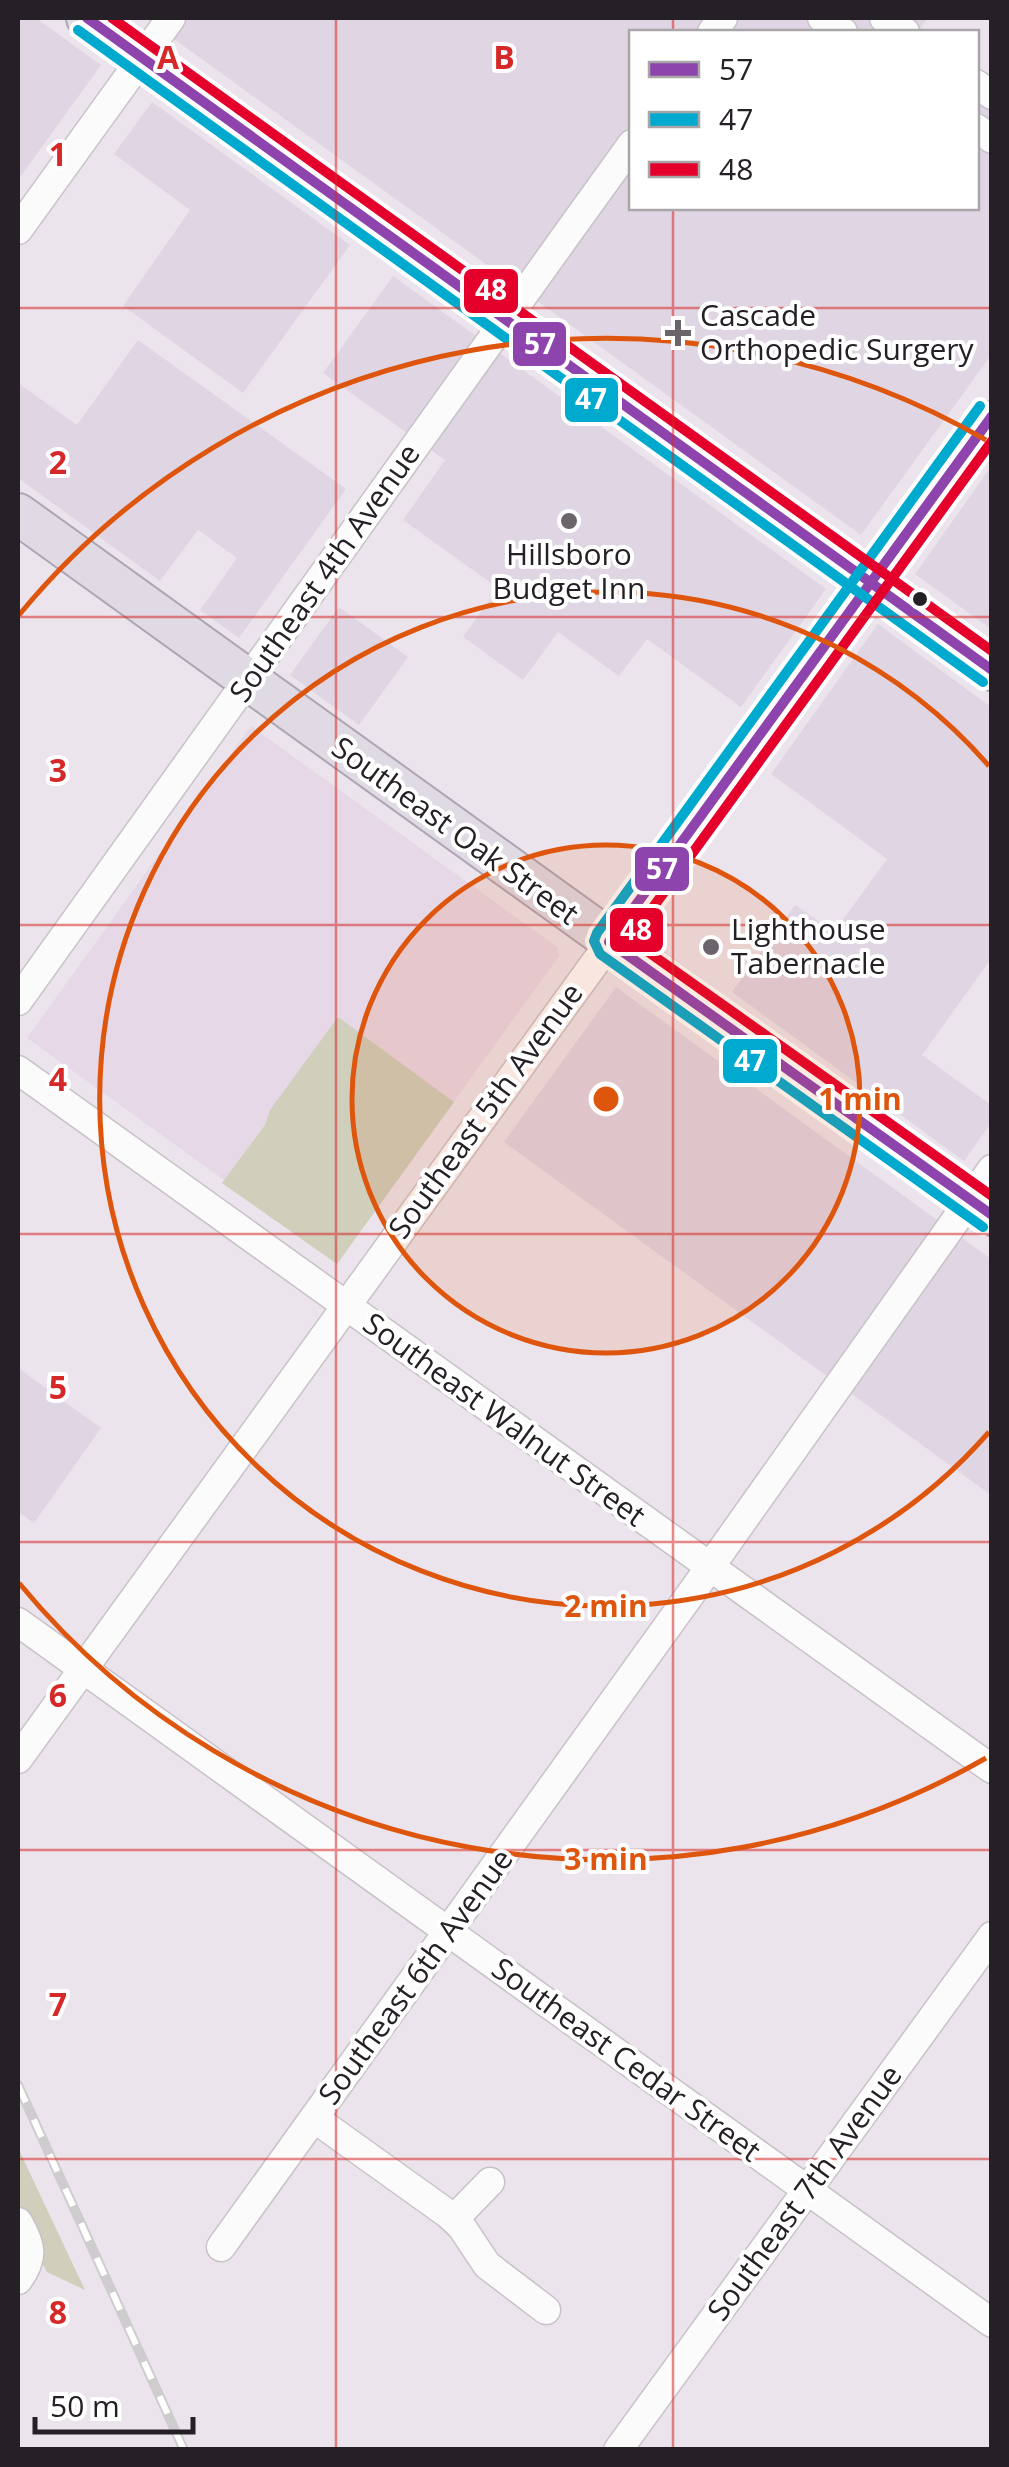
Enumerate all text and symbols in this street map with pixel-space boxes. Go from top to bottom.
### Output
legend [629,30,979,210]
text: A [157,35,180,78]
text: B [493,35,515,78]
text: 57 [719,48,753,89]
text: 47 [719,98,753,139]
text: 1 [49,132,67,175]
text: 48 [719,148,753,189]
line badge: 48 [462,267,520,315]
text: 48 [475,270,507,308]
place label: Cascade Orthopedic Surgery [700,294,975,369]
line badge: 57 [511,320,568,368]
marker: Cascade Orthopedic Surgery [665,320,691,346]
text: 57 [524,324,556,362]
line badge: 47 [563,376,620,424]
text: 47 [575,379,607,417]
street label: Southeast 4th Avenue [219,435,429,710]
text: 2 [49,440,67,483]
marker: Hillsboro Budget Inn [558,510,580,532]
place label: Hillsboro Budget Inn [493,533,645,608]
unlabelled marker [910,589,930,609]
street label: Southeast Oak Street [324,726,588,933]
text: 3 [49,748,67,791]
line badge: 57 [633,845,691,893]
text: 57 [646,849,678,887]
line badge: 48 [608,906,665,954]
place label: Lighthouse Tabernacle [731,908,886,983]
text: 48 [620,910,652,948]
marker: Lighthouse Tabernacle [700,936,722,958]
street label: Southeast 5th Avenue [378,974,592,1246]
line badge: 47 [721,1037,779,1085]
text: 47 [734,1041,766,1079]
text: 4 [49,1057,67,1100]
text: 1 min [818,1078,902,1119]
centre of rings [588,1081,624,1117]
street label: Southeast Walnut Street [356,1302,654,1535]
text: 5 [49,1365,67,1408]
text: 2 min [564,1585,648,1626]
text: 6 [49,1673,67,1716]
text: 3 min [564,1838,648,1879]
street label: Southeast 6th Avenue [308,1840,522,2112]
street label: Southeast Cedar Street [484,1947,770,2170]
text: 7 [49,1982,67,2025]
street label: Southeast 7th Avenue [697,2056,911,2328]
text: 8 [49,2290,67,2333]
scale bar [35,2372,192,2434]
text: 50 m [50,2385,120,2426]

